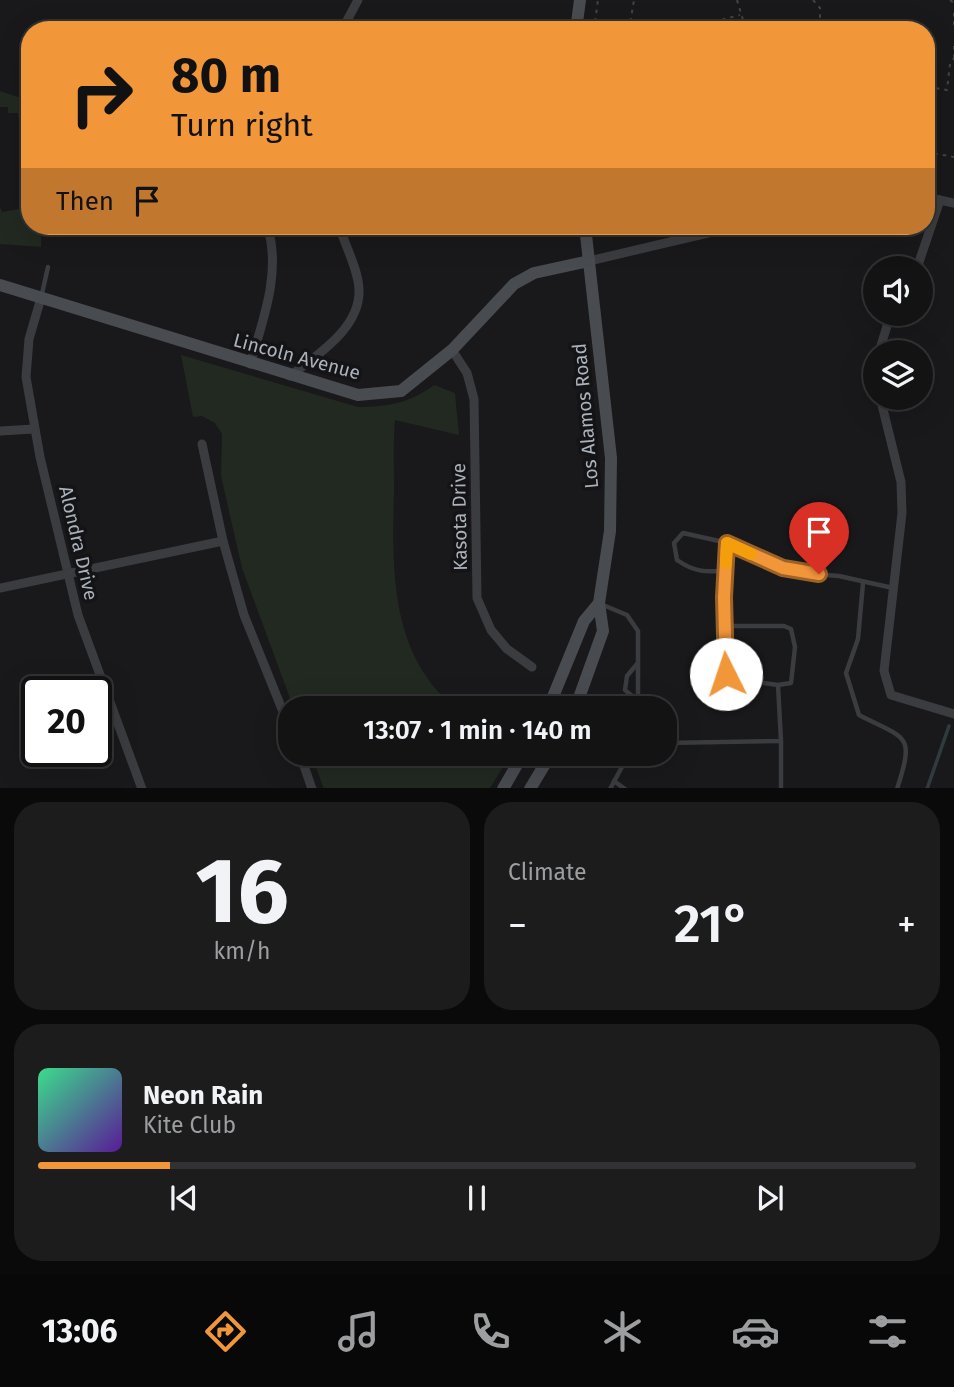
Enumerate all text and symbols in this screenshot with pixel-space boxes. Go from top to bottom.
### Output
text: 80 m [171,46,281,105]
icon: right [56,49,147,140]
text: Turn right [171,106,313,144]
icon: arrive [128,182,166,220]
text: Then [56,186,114,217]
map controls [863,256,933,410]
button: sound [863,256,933,326]
street label: Lincoln Avenue [231,328,363,384]
button: layers [863,340,933,410]
street label: Los Alamos Road [568,342,603,490]
street label: Kasota Drive [447,463,472,571]
street label: Alondra Drive [54,484,103,602]
pin [789,502,849,574]
icon: arrive [800,513,838,551]
position arrow [689,637,763,711]
speed limit sign: 20 [21,676,112,767]
text: 13:07 · 1 min · 140 m [363,715,592,746]
text: 16 [195,837,289,946]
text: Climate [508,858,587,886]
text: 21° [674,893,750,956]
text: − [508,902,527,948]
text: + [897,902,916,948]
text: km/h [214,937,270,965]
text: Neon Rain [143,1080,263,1111]
text: Kite Club [143,1111,236,1139]
icon: previous [165,1179,203,1217]
icon: pause [458,1179,496,1217]
icon: next [751,1179,789,1217]
icon: directions [201,1307,250,1356]
icon: music [334,1307,383,1356]
icon: phone [466,1307,515,1356]
icon: climate [598,1307,647,1356]
icon: car [731,1307,780,1356]
icon: filters [863,1307,912,1356]
text: 13:06 [42,1312,118,1350]

